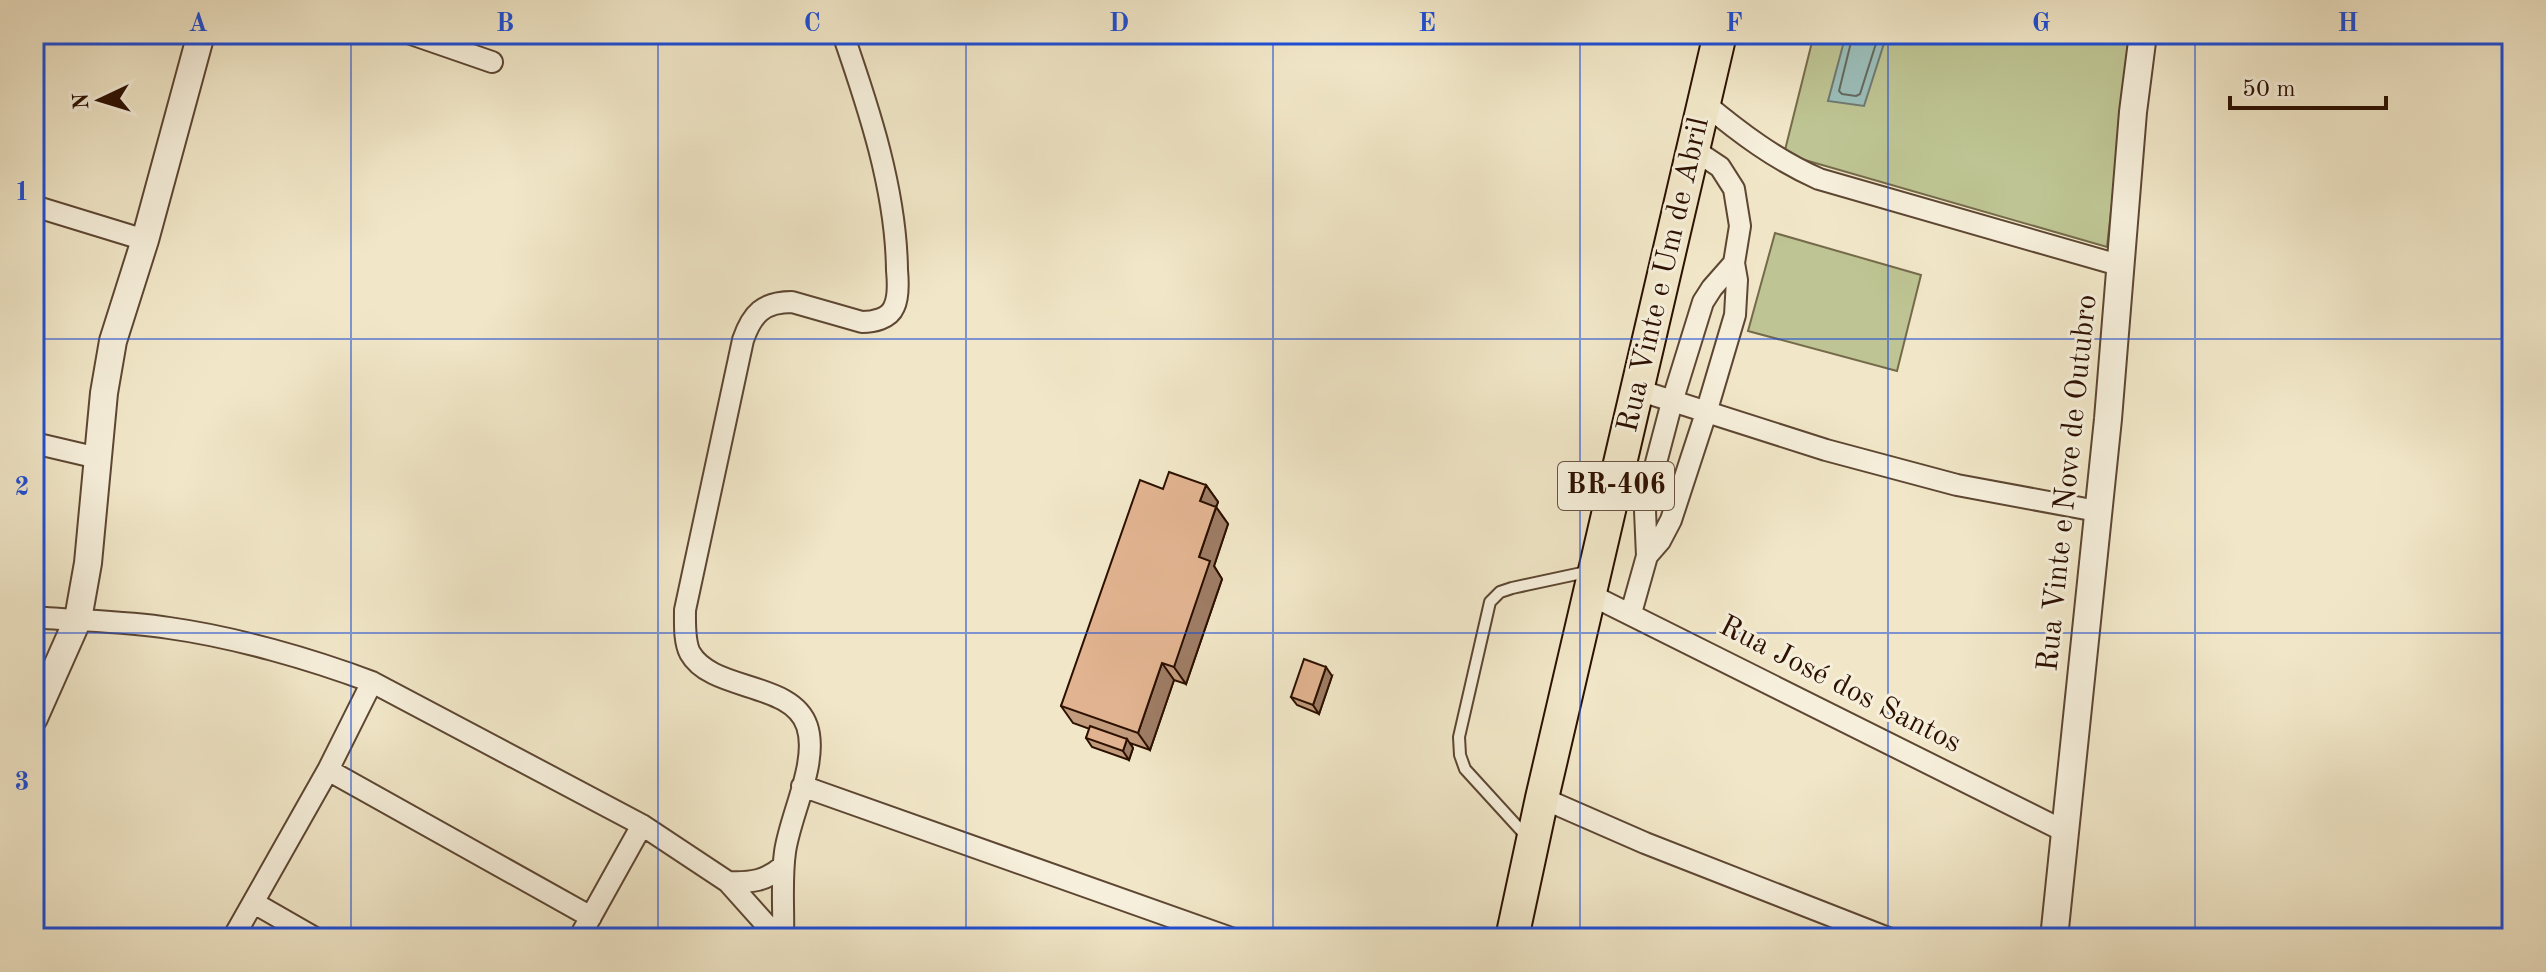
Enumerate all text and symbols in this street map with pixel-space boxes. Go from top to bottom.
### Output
text: A [188,11,208,37]
text: B [496,11,514,37]
text: C [803,11,821,37]
text: D [1109,11,1129,37]
text: E [1418,11,1436,37]
text: F [1725,11,1743,37]
text: G [2032,11,2050,37]
text: H [2337,11,2359,37]
north arrow [60,60,140,140]
scale bar [2230,60,2386,110]
text: 50 m [2242,78,2296,102]
text: N [70,92,94,110]
street label: Rua Vinte e Um de Abril [1613,115,1715,435]
text: 1 [14,180,30,206]
street label: Rua Vinte e Nove de Outubro [2033,293,2103,673]
road number: BR-406 [1558,462,1674,510]
text: 2 [14,475,30,501]
street label: Rua José dos Santos [1714,611,1966,759]
text: 3 [14,770,30,796]

